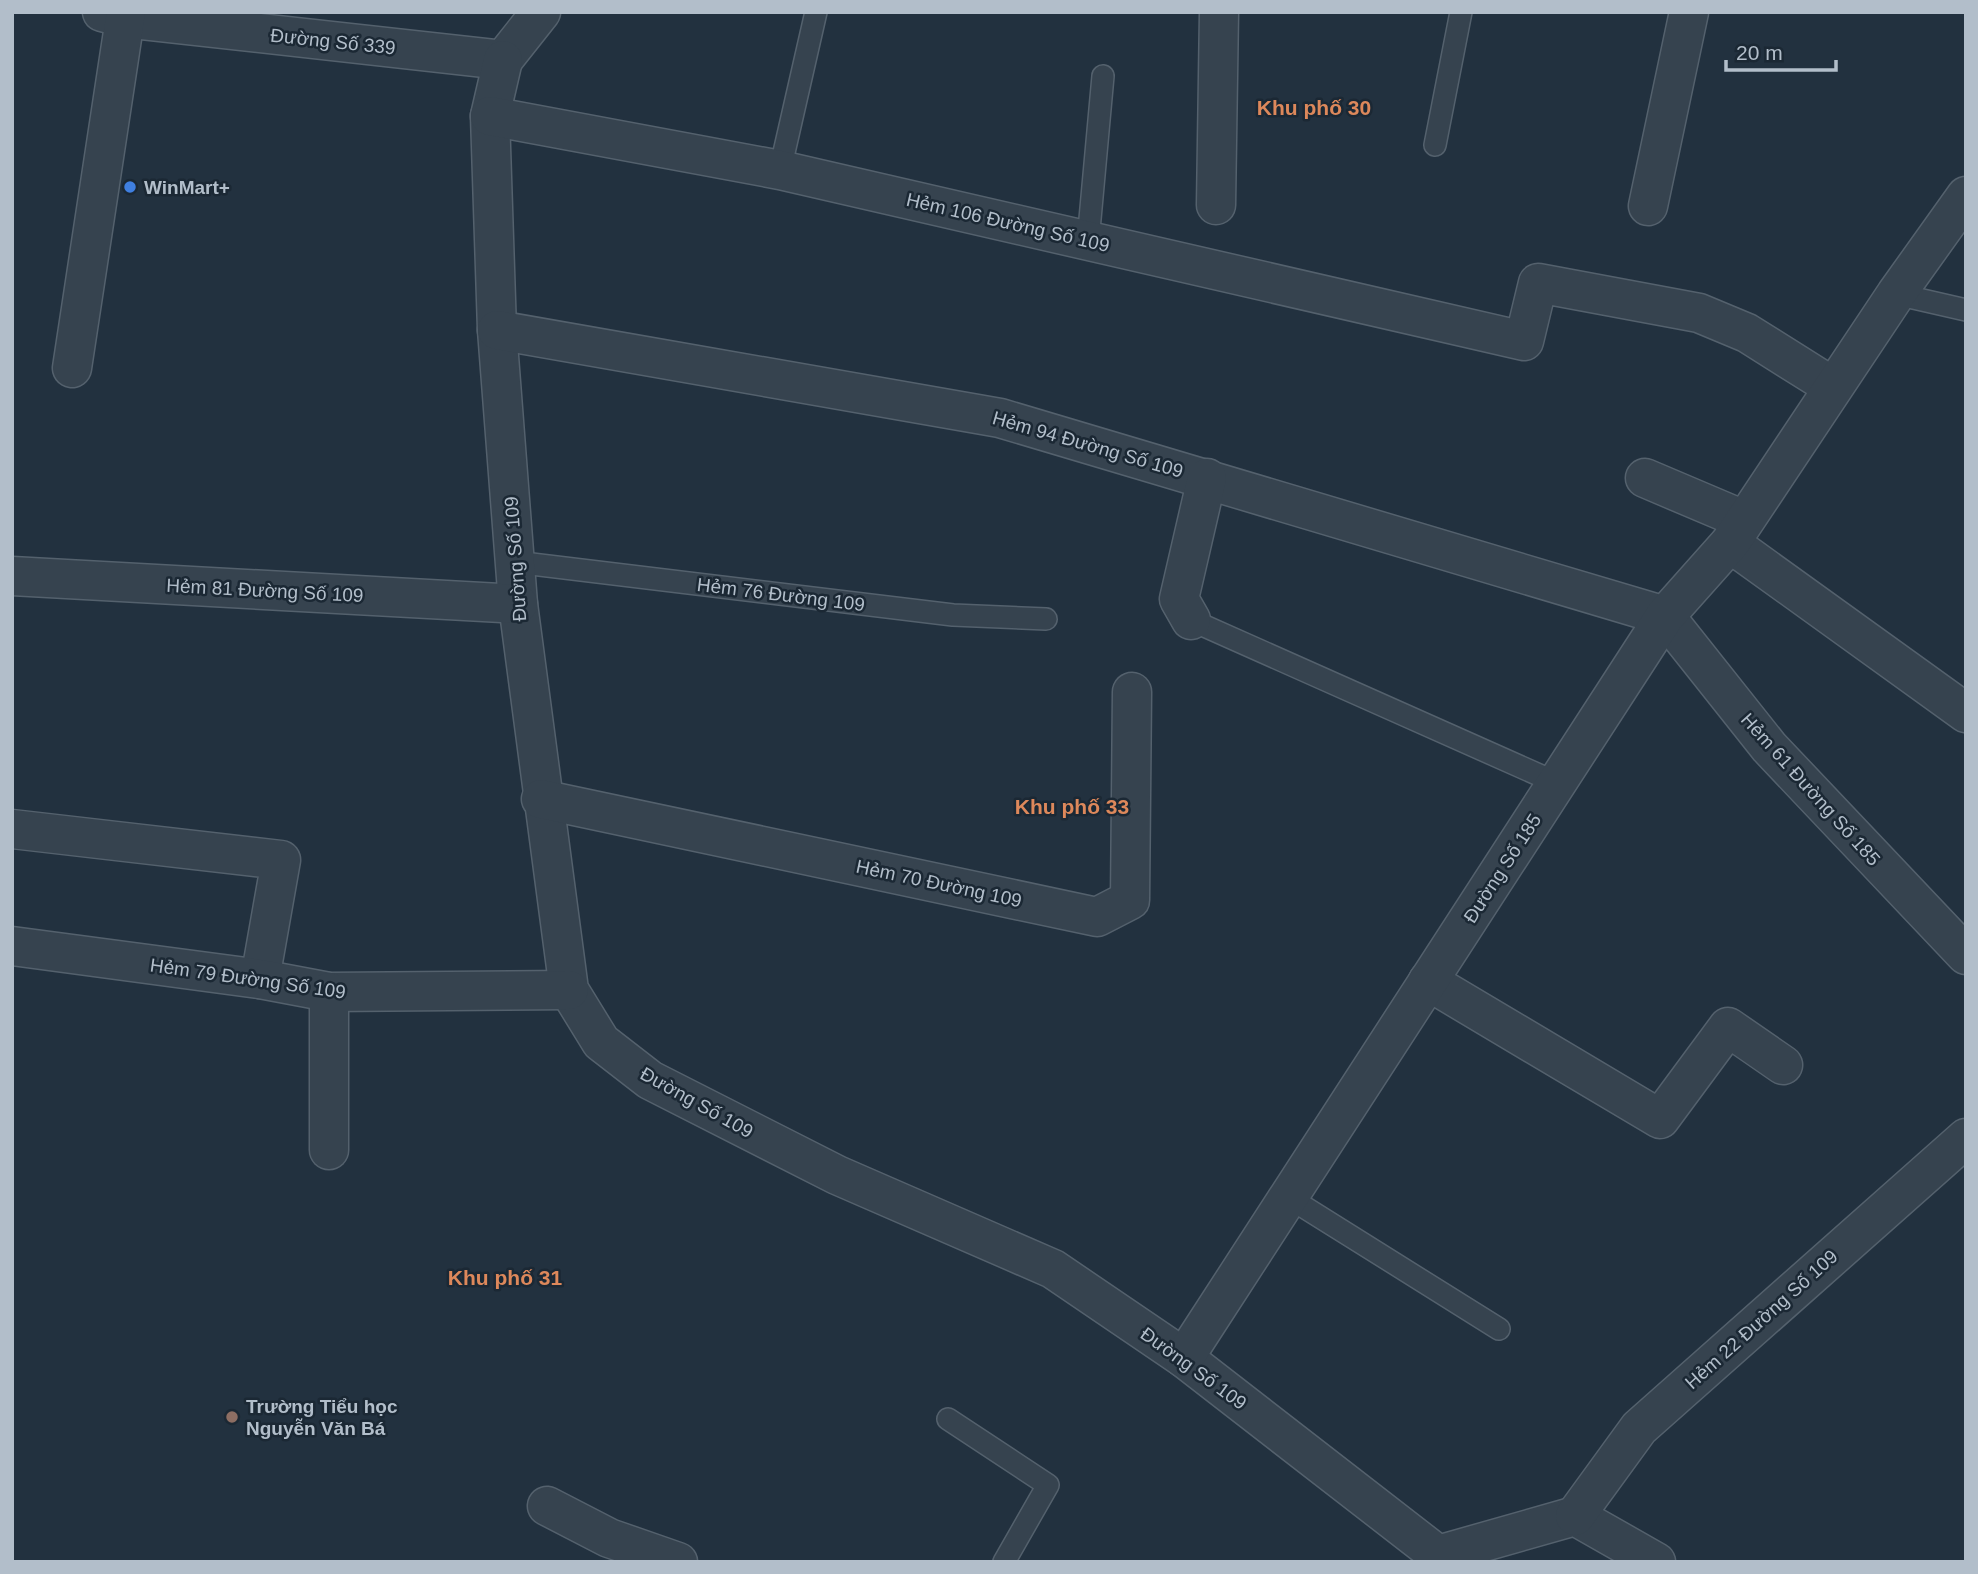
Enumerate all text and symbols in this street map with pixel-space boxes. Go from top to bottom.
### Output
street label: Đường Số 339 [269,24,396,59]
scale bar [1726,28,1836,72]
text: 20 m [1736,41,1783,64]
district label: Khu phố 30 [1257,96,1371,119]
place label: WinMart+ [144,177,230,198]
marker: WinMart+ [122,179,138,195]
street label: Hẻm 106 Đường Số 109 [904,189,1112,256]
street label: Hẻm 94 Đường Số 109 [990,407,1186,482]
street label: Đường Số 109 [501,496,530,622]
street label: Hẻm 76 Đường 109 [696,574,866,615]
street label: Hẻm 81 Đường Số 109 [166,575,364,606]
street label: Hẻm 61 Đường Số 185 [1737,709,1884,870]
district label: Khu phố 33 [1015,795,1129,818]
street label: Đường Số 185 [1459,810,1545,927]
street label: Hẻm 70 Đường 109 [854,856,1024,911]
street label: Hẻm 79 Đường Số 109 [149,954,347,1003]
street label: Đường Số 109 [637,1063,757,1142]
street label: Hẻm 22 Đường Số 109 [1681,1246,1842,1393]
district label: Khu phố 31 [448,1266,562,1289]
street label: Đường Số 109 [1137,1323,1251,1414]
place label: Trường Tiểu học Nguyễn Văn Bá [246,1396,398,1439]
marker: Trường Tiểu học Nguyễn Văn Bá [224,1409,240,1425]

